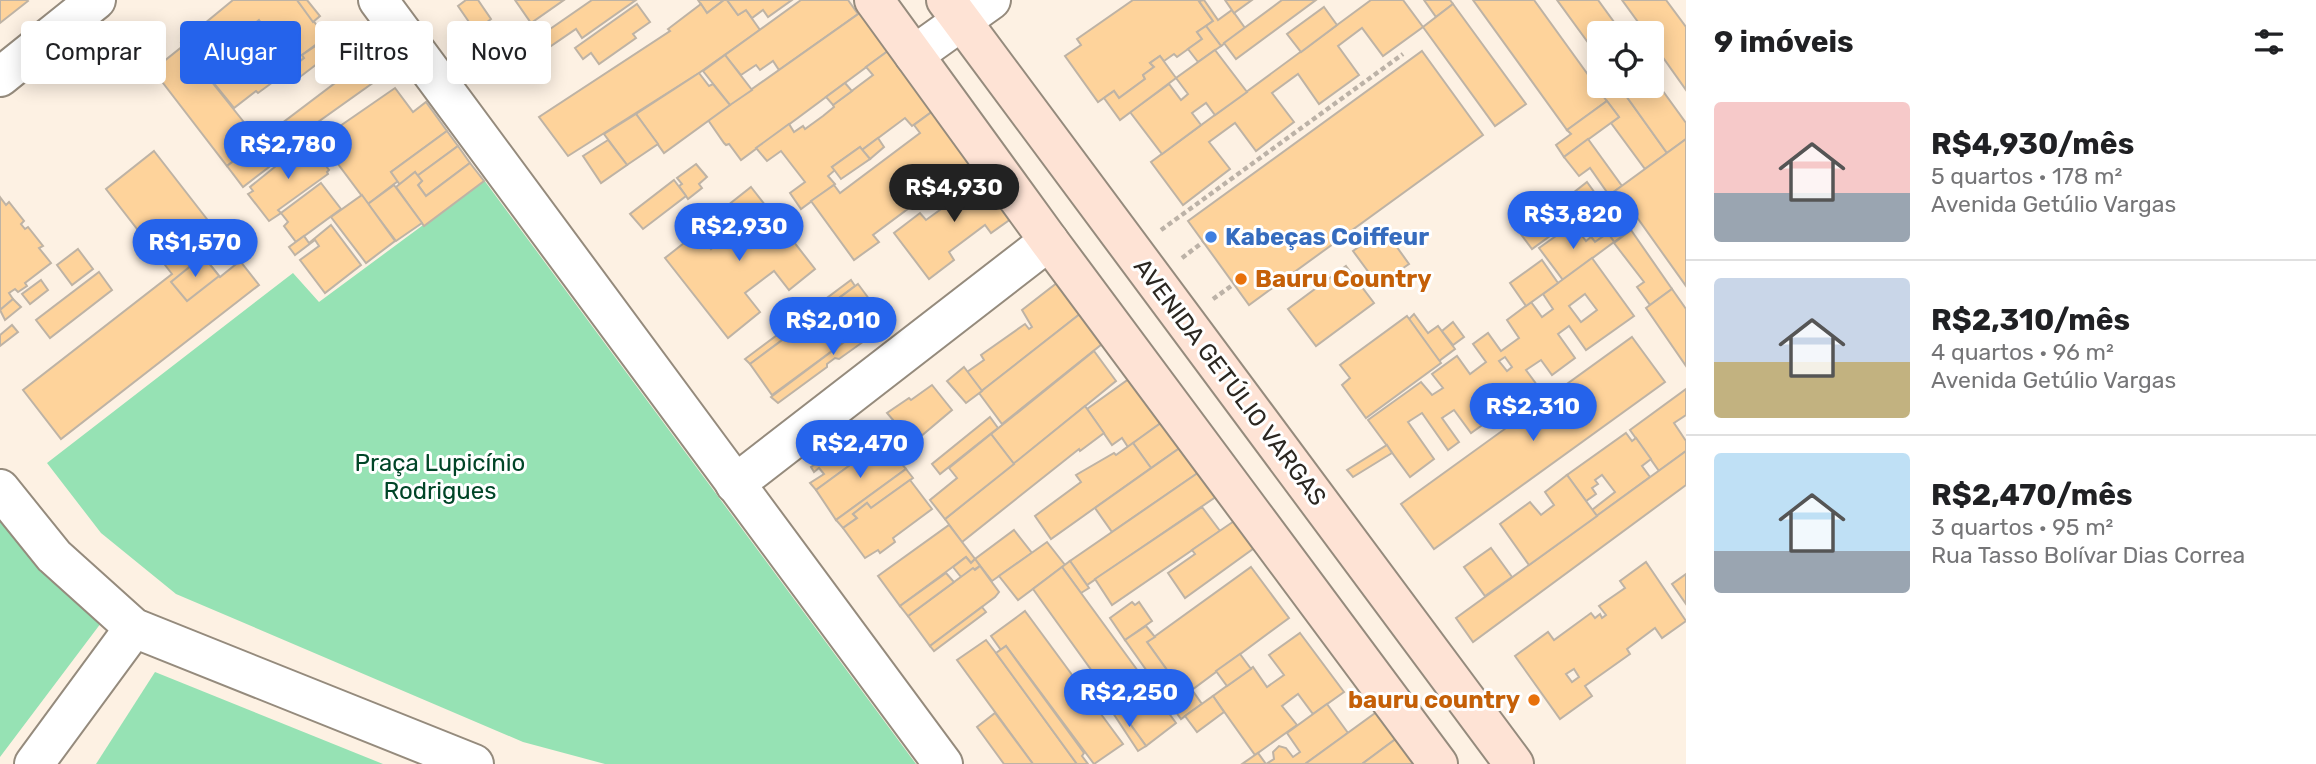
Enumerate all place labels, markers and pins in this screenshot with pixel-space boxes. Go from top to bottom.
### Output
pin: R$2,780 [223,122,353,181]
pin: R$4,930 [889,164,1019,224]
pin: R$3,820 [1508,191,1638,251]
pin: R$2,930 [674,204,804,263]
pin: R$1,570 [130,219,260,279]
place label: Kabeças Coiffeur [1225,223,1429,251]
marker: Kabeças Coiffeur [1203,229,1219,245]
place label: Bauru Country [1255,265,1431,293]
marker: Bauru Country [1233,271,1249,287]
pin: R$2,010 [768,298,898,357]
pin: R$2,310 [1468,384,1598,443]
pin: R$2,470 [795,420,925,480]
pin: R$2,250 [1064,670,1194,729]
place label: bauru country [1348,686,1520,714]
marker: bauru country [1526,692,1542,708]

